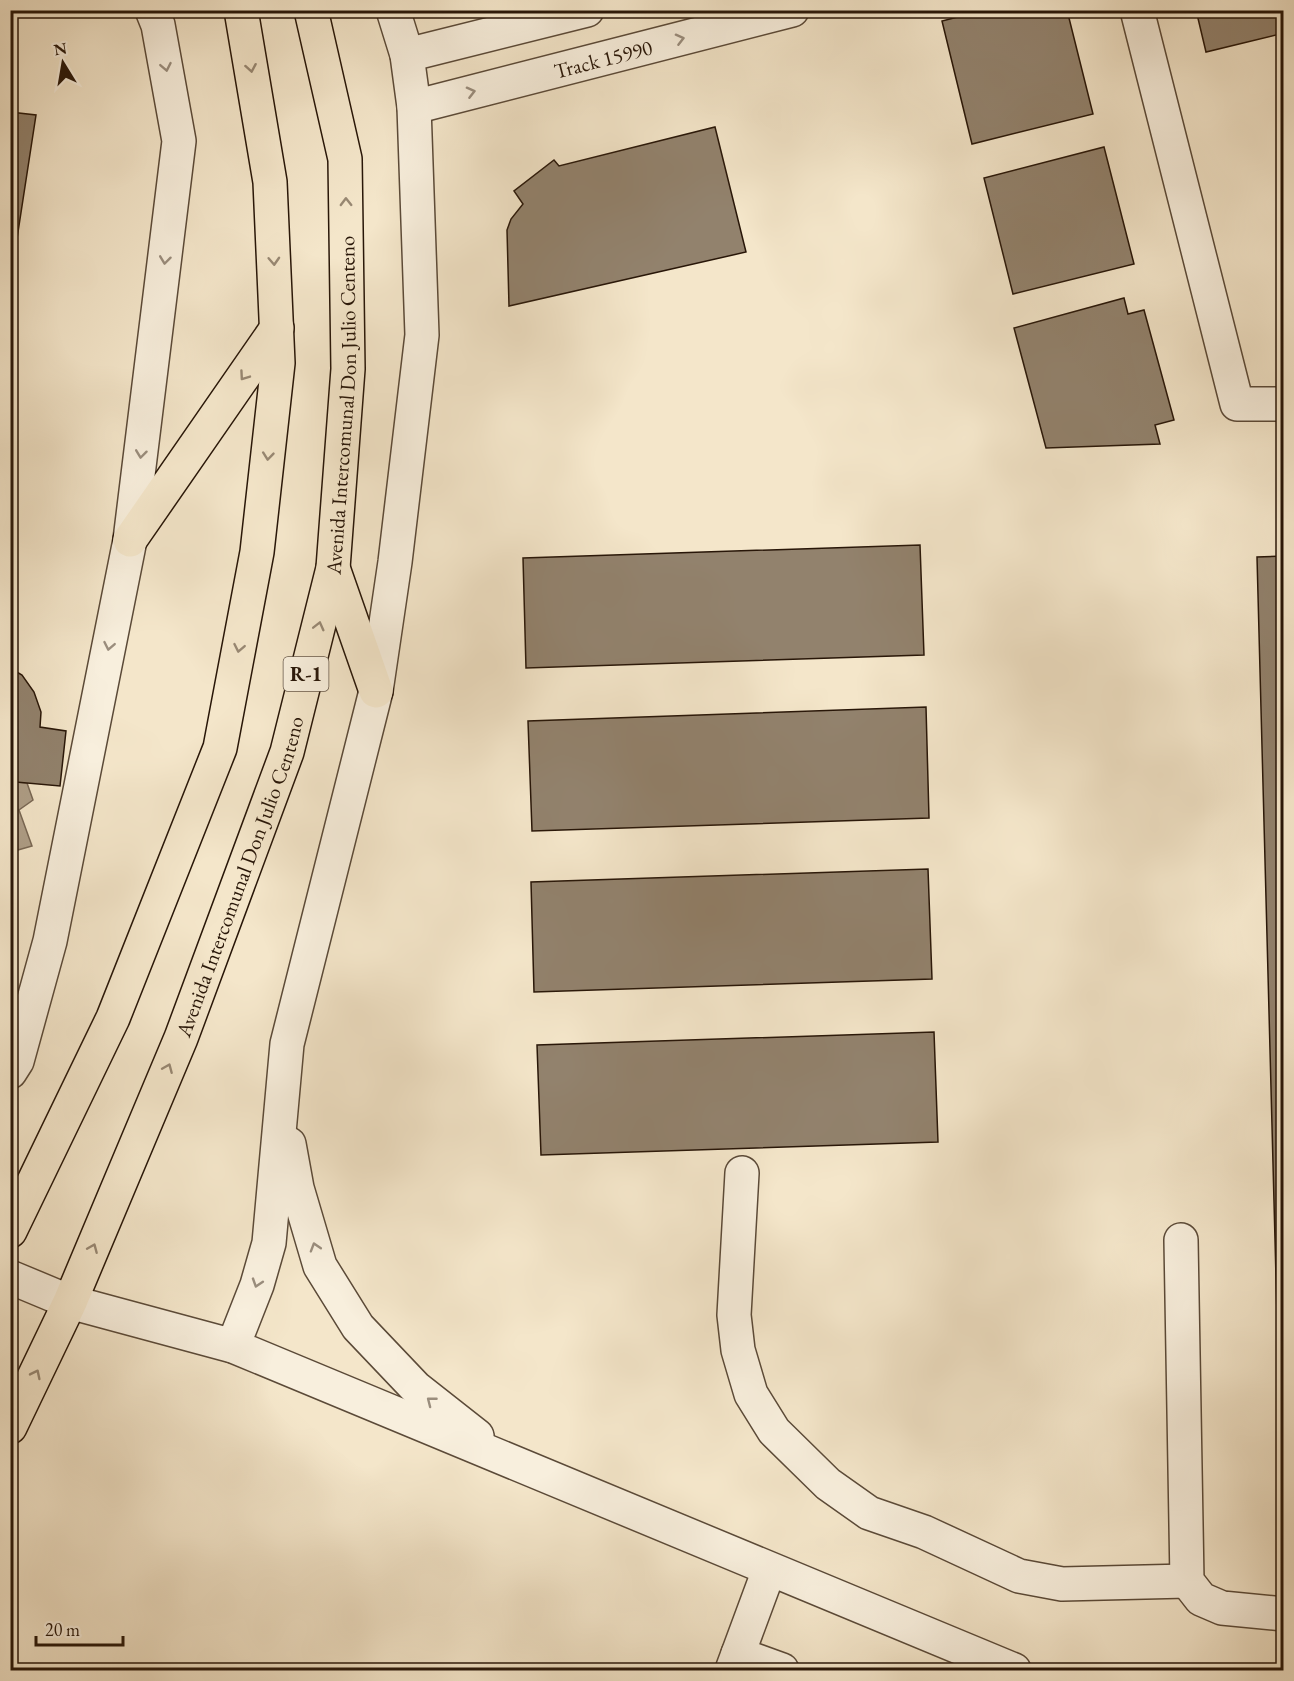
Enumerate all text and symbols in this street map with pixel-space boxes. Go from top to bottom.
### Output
north arrow [33,33,93,93]
street label: Track 15990 [551,33,655,84]
one-way arrow [674,34,685,46]
text: N [52,37,69,60]
one-way arrow [159,63,171,72]
one-way arrow [244,63,256,73]
one-way arrow [466,87,476,100]
one-way arrow [340,197,352,206]
street label: Avenida Intercomunal Don Julio Centeno [319,235,362,576]
one-way arrow [159,255,171,265]
one-way arrow [267,257,280,266]
one-way arrow [240,369,251,380]
one-way arrow [135,449,148,458]
one-way arrow [262,451,275,460]
one-way arrow [311,621,324,631]
one-way arrow [103,641,116,651]
one-way arrow [233,643,246,653]
road number: R-1 [284,657,328,691]
street label: Avenida Intercomunal Don Julio Centeno [169,713,309,1041]
one-way arrow [161,1064,173,1075]
one-way arrow [86,1243,98,1254]
one-way arrow [310,1243,322,1253]
one-way arrow [252,1277,264,1288]
one-way arrow [28,1370,40,1381]
one-way arrow [427,1397,438,1408]
scale bar [36,1609,123,1647]
text: 20 m [45,1618,80,1641]

